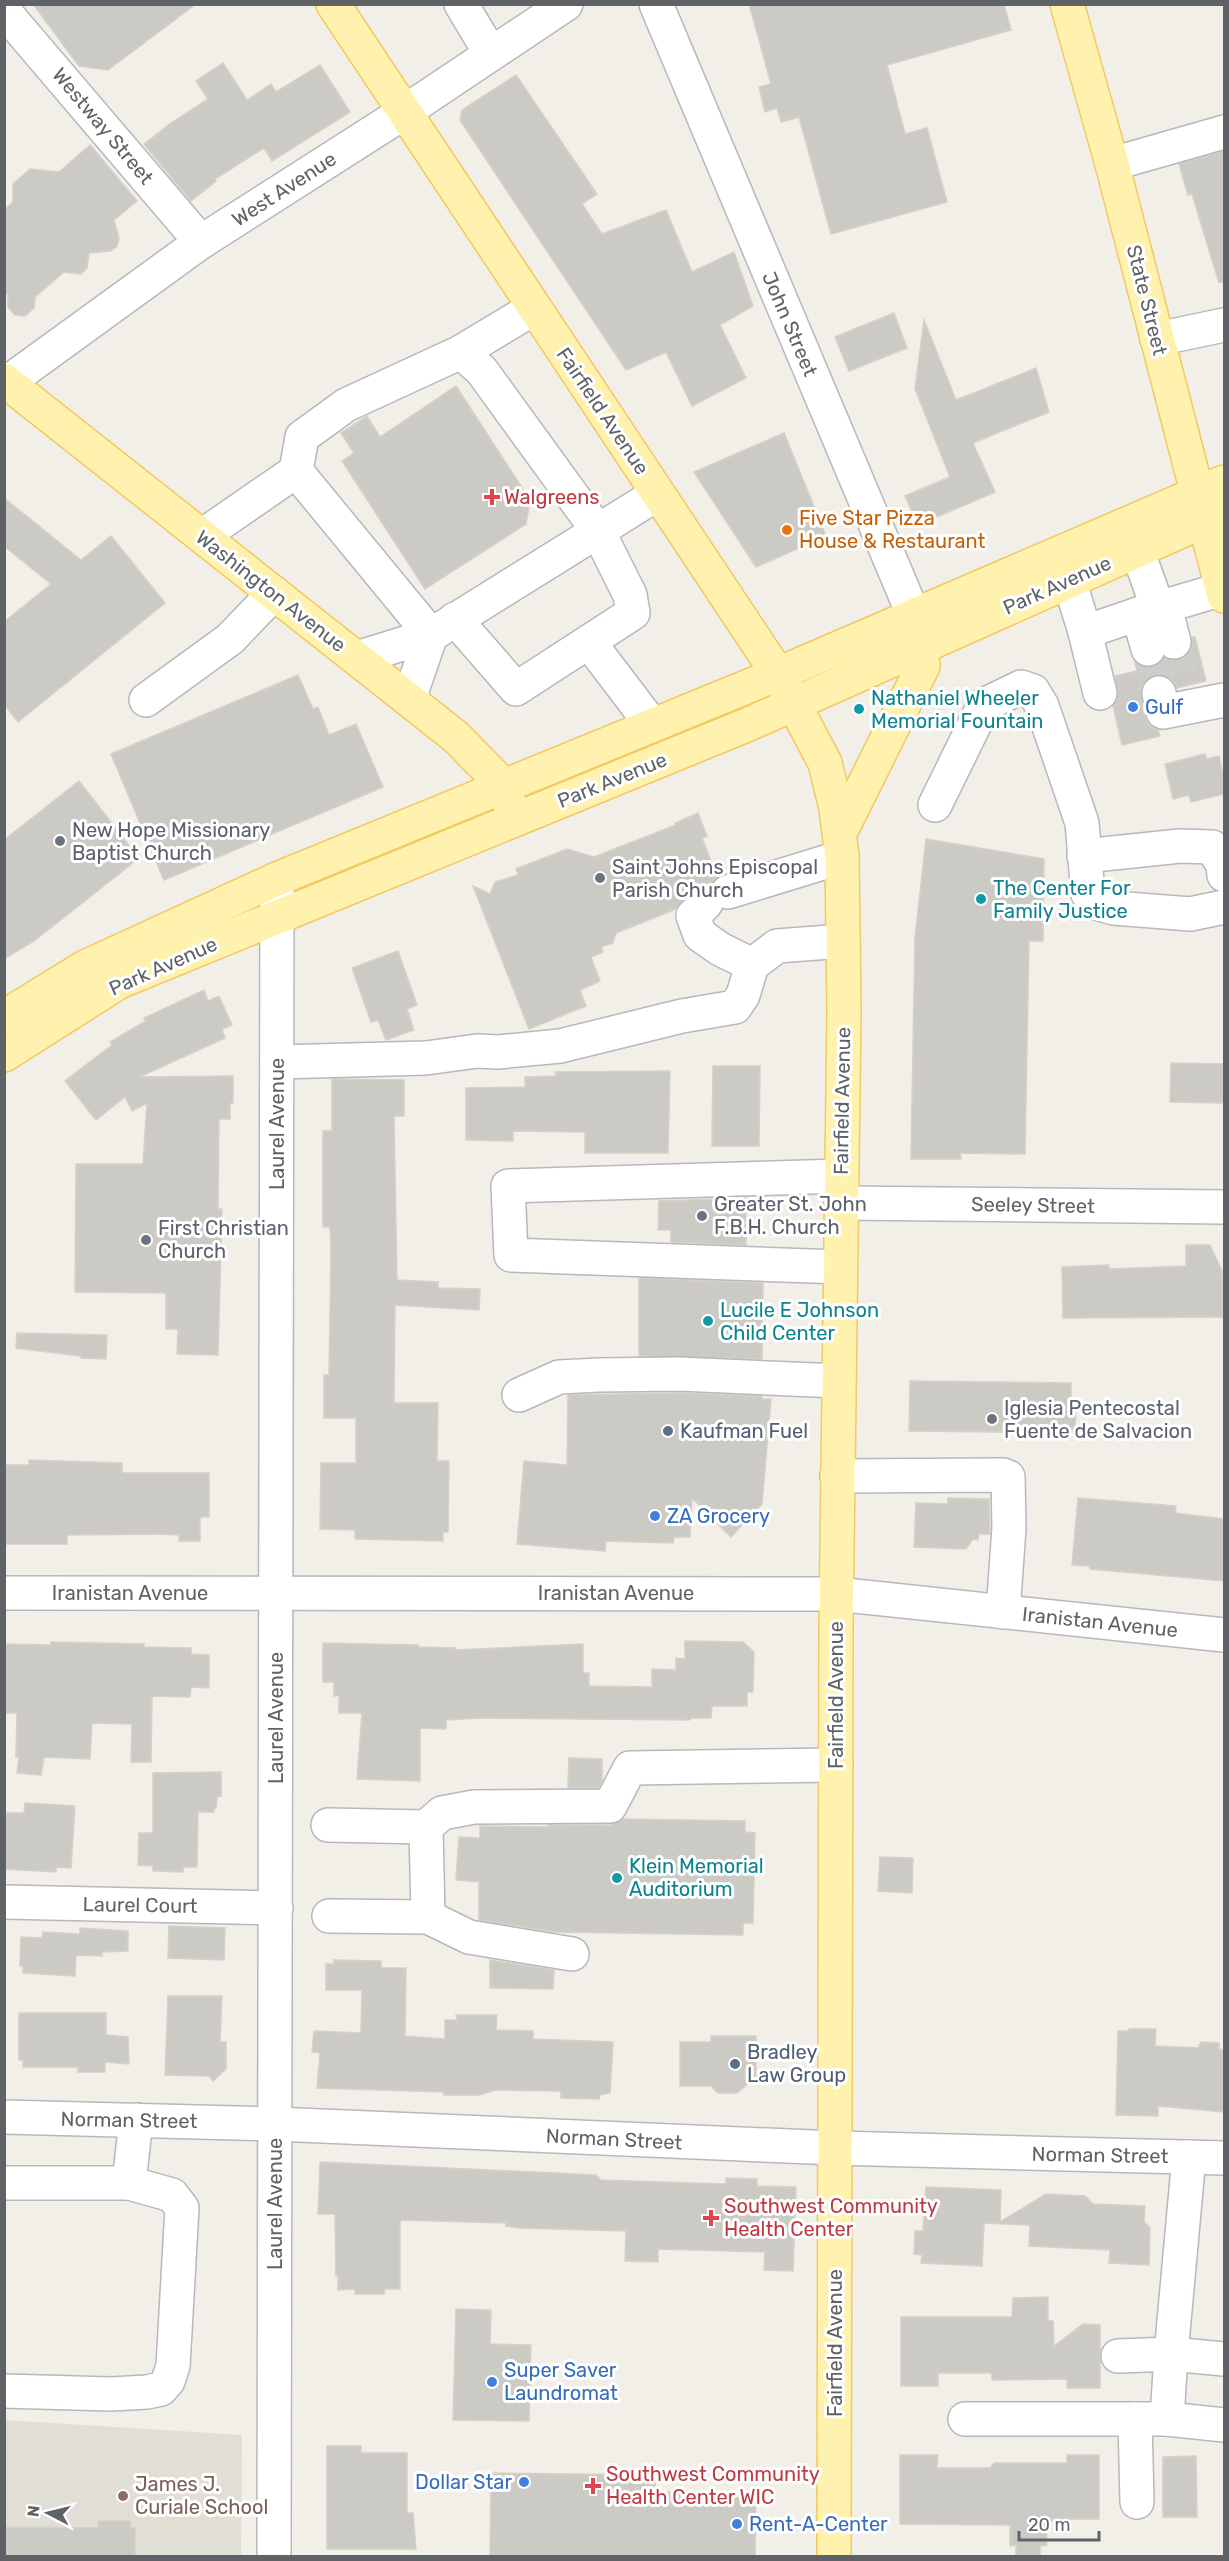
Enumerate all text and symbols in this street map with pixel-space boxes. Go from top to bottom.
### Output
street label: Westway Street [47,63,159,189]
street label: West Avenue [227,146,341,232]
street label: State Street [1122,242,1172,358]
street label: John Street [757,268,823,380]
street label: Fairfield Avenue [552,343,654,479]
place label: Walgreens [504,485,600,509]
marker: Walgreens [485,490,499,504]
place label: Five Star Pizza House & Restaurant [799,506,986,553]
marker: Five Star Pizza House & Restaurant [780,523,794,537]
street label: Washington Avenue [191,525,351,657]
street label: Park Avenue [999,550,1115,620]
place label: Nathaniel Wheeler Memorial Fountain [871,686,1043,733]
place label: Gulf [1145,695,1184,719]
marker: Gulf [1126,700,1140,714]
marker: Nathaniel Wheeler Memorial Fountain [852,702,866,716]
street label: Park Avenue [554,747,670,813]
place label: New Hope Missionary Baptist Church [72,818,270,865]
marker: New Hope Missionary Baptist Church [53,834,67,848]
place label: Saint Johns Episcopal Parish Church [612,855,818,902]
marker: Saint Johns Episcopal Parish Church [593,871,607,885]
place label: The Center For Family Justice [993,876,1131,923]
marker: The Center For Family Justice [974,892,988,906]
street label: Park Avenue [105,931,221,1001]
street label: Fairfield Avenue [829,1027,855,1175]
street label: Laurel Avenue [265,1058,289,1190]
place label: Greater St. John F.B.H. Church [714,1192,867,1239]
street label: Seeley Street [971,1192,1095,1218]
marker: Greater St. John F.B.H. Church [695,1209,709,1223]
place label: First Christian Church [158,1216,289,1263]
marker: First Christian Church [139,1233,153,1247]
place label: Lucile E Johnson Child Center [720,1298,879,1345]
marker: Lucile E Johnson Child Center [701,1314,715,1328]
place label: Iglesia Pentecostal Fuente de Salvacion [1004,1396,1192,1443]
marker: Iglesia Pentecostal Fuente de Salvacion [985,1412,999,1426]
place label: Kaufman Fuel [680,1419,808,1443]
marker: Kaufman Fuel [661,1424,675,1438]
place label: ZA Grocery [667,1504,770,1528]
marker: ZA Grocery [648,1509,662,1523]
street label: Iranistan Avenue [52,1581,208,1605]
street label: Iranistan Avenue [538,1581,694,1605]
street label: Iranistan Avenue [1021,1602,1179,1642]
street label: Fairfield Avenue [824,1621,848,1769]
street label: Laurel Avenue [264,1652,288,1784]
place label: Klein Memorial Auditorium [629,1854,764,1901]
marker: Klein Memorial Auditorium [610,1871,624,1885]
street label: Laurel Court [82,1892,198,1918]
place label: Bradley Law Group [747,2040,846,2087]
marker: Bradley Law Group [728,2057,742,2071]
street label: Norman Street [60,2107,198,2133]
street label: Norman Street [545,2123,683,2155]
street label: Laurel Avenue [263,2138,287,2270]
street label: Norman Street [1031,2142,1169,2168]
place label: Southwest Community Health Center [724,2194,938,2241]
marker: Southwest Community Health Center [702,2209,720,2227]
street label: Fairfield Avenue [823,2269,847,2417]
place label: Super Saver Laundromat [504,2358,618,2405]
marker: Super Saver Laundromat [485,2375,499,2389]
place label: Southwest Community Health Center WIC [606,2462,820,2509]
place label: Dollar Star [415,2470,512,2494]
place label: James J. Curiale School [135,2472,268,2519]
marker: Dollar Star [517,2475,531,2489]
marker: Southwest Community Health Center WIC [584,2477,602,2495]
north arrow [18,2483,78,2543]
marker: James J. Curiale School [116,2489,130,2503]
text: N [23,2504,44,2518]
scale bar [1019,2504,1098,2542]
place label: Rent-A-Center [749,2512,888,2536]
text: 20 m [1028,2514,1070,2536]
marker: Rent-A-Center [730,2517,744,2531]

